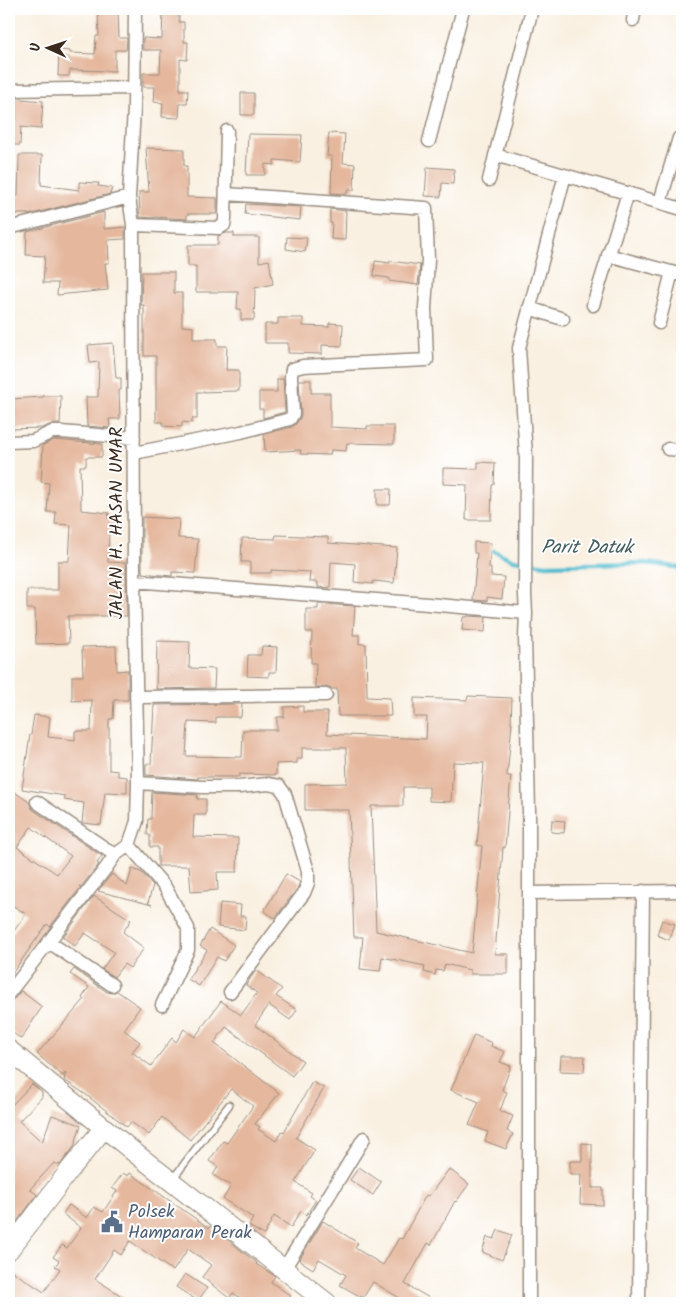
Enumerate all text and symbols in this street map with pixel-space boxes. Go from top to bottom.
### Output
north arrow [22,22,72,72]
text: U [25,42,47,52]
street label: JALAN H. HASAN UMAR [103,427,132,619]
water label: Parit Datuk [541,533,636,563]
place label: Polsek Hamparan Perak [128,1198,252,1248]
public building icon: Polsek Hamparan Perak [99,1209,125,1235]

